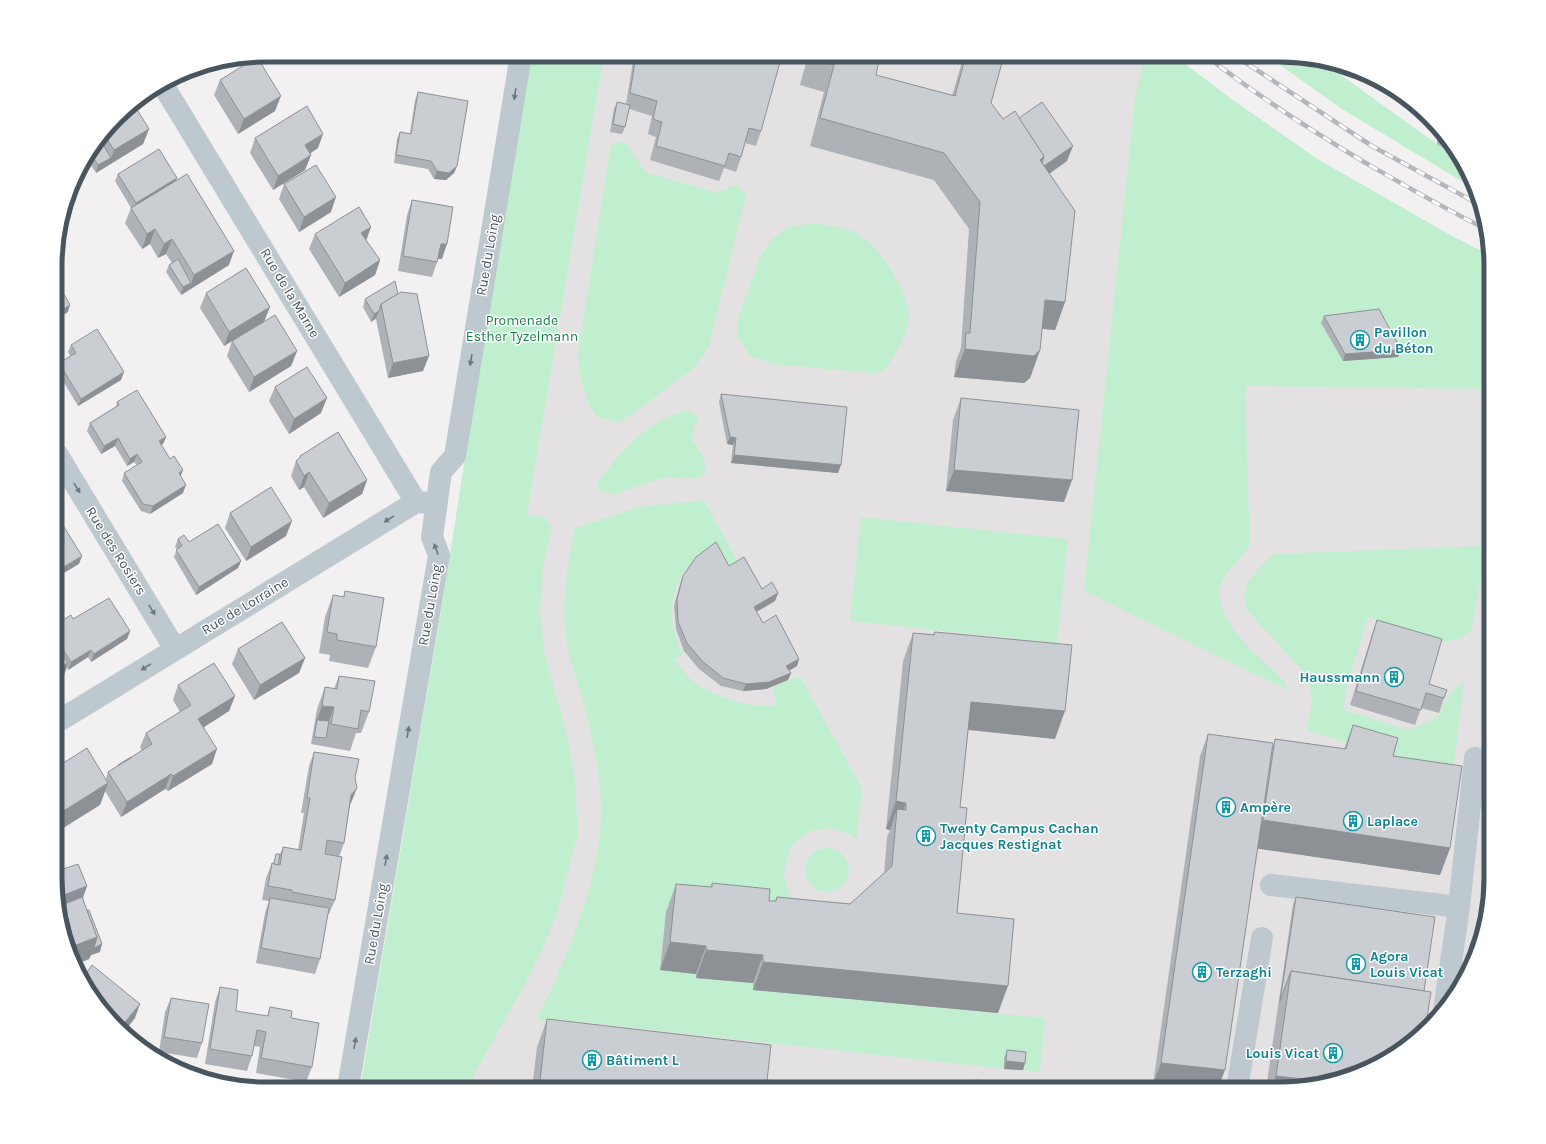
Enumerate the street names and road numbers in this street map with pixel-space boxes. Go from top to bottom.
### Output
street label: Rue du Loing [472,213,504,297]
street label: Rue de la Marne [257,245,323,341]
street label: Rue des Rosiers [82,504,150,598]
street label: Rue du Loing [414,563,446,647]
street label: Rue de Lorraine [199,573,291,639]
street label: Rue du Loing [360,882,392,966]

